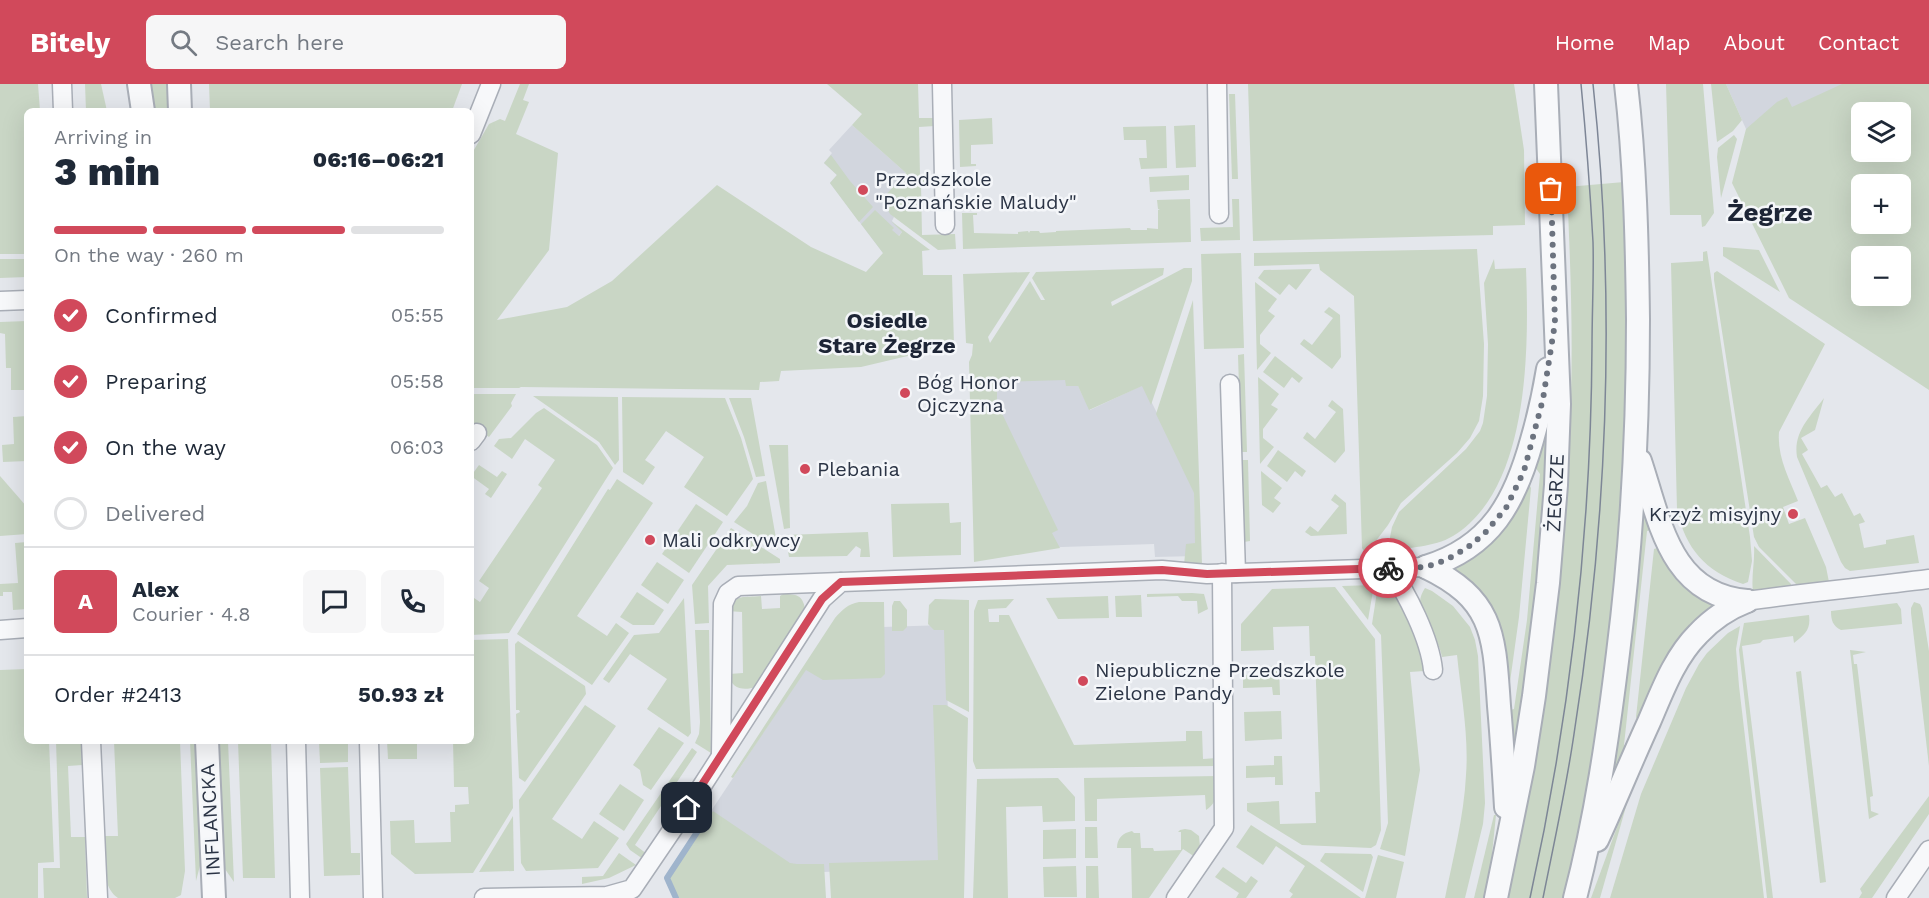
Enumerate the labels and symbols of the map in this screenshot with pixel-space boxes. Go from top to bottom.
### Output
pin [1525,163,1576,214]
place label: Przedszkole "Poznańskie Maludy" [875,167,1077,214]
marker: Przedszkole "Poznańskie Maludy" [856,183,870,197]
district label: Żegrze [1727,197,1813,227]
district label: Osiedle Stare Żegrze [818,308,956,358]
place label: Bóg Honor Ojczyzna [917,370,1019,417]
marker: Bóg Honor Ojczyzna [898,386,912,400]
street label: ŻEGRZE [1541,453,1569,533]
place label: Plebania [817,457,900,481]
marker: Plebania [798,462,812,476]
place label: Krzyż misyjny [1649,502,1782,526]
marker: Krzyż misyjny [1786,507,1800,521]
place label: Mali odkrywcy [662,528,801,552]
marker: Mali odkrywcy [643,533,657,547]
courier [1358,538,1418,598]
place label: Niepubliczne Przedszkole Zielone Pandy [1095,658,1345,705]
marker: Niepubliczne Przedszkole Zielone Pandy [1076,674,1090,688]
street label: INFLANCKA [195,763,225,877]
pin [661,782,712,833]

